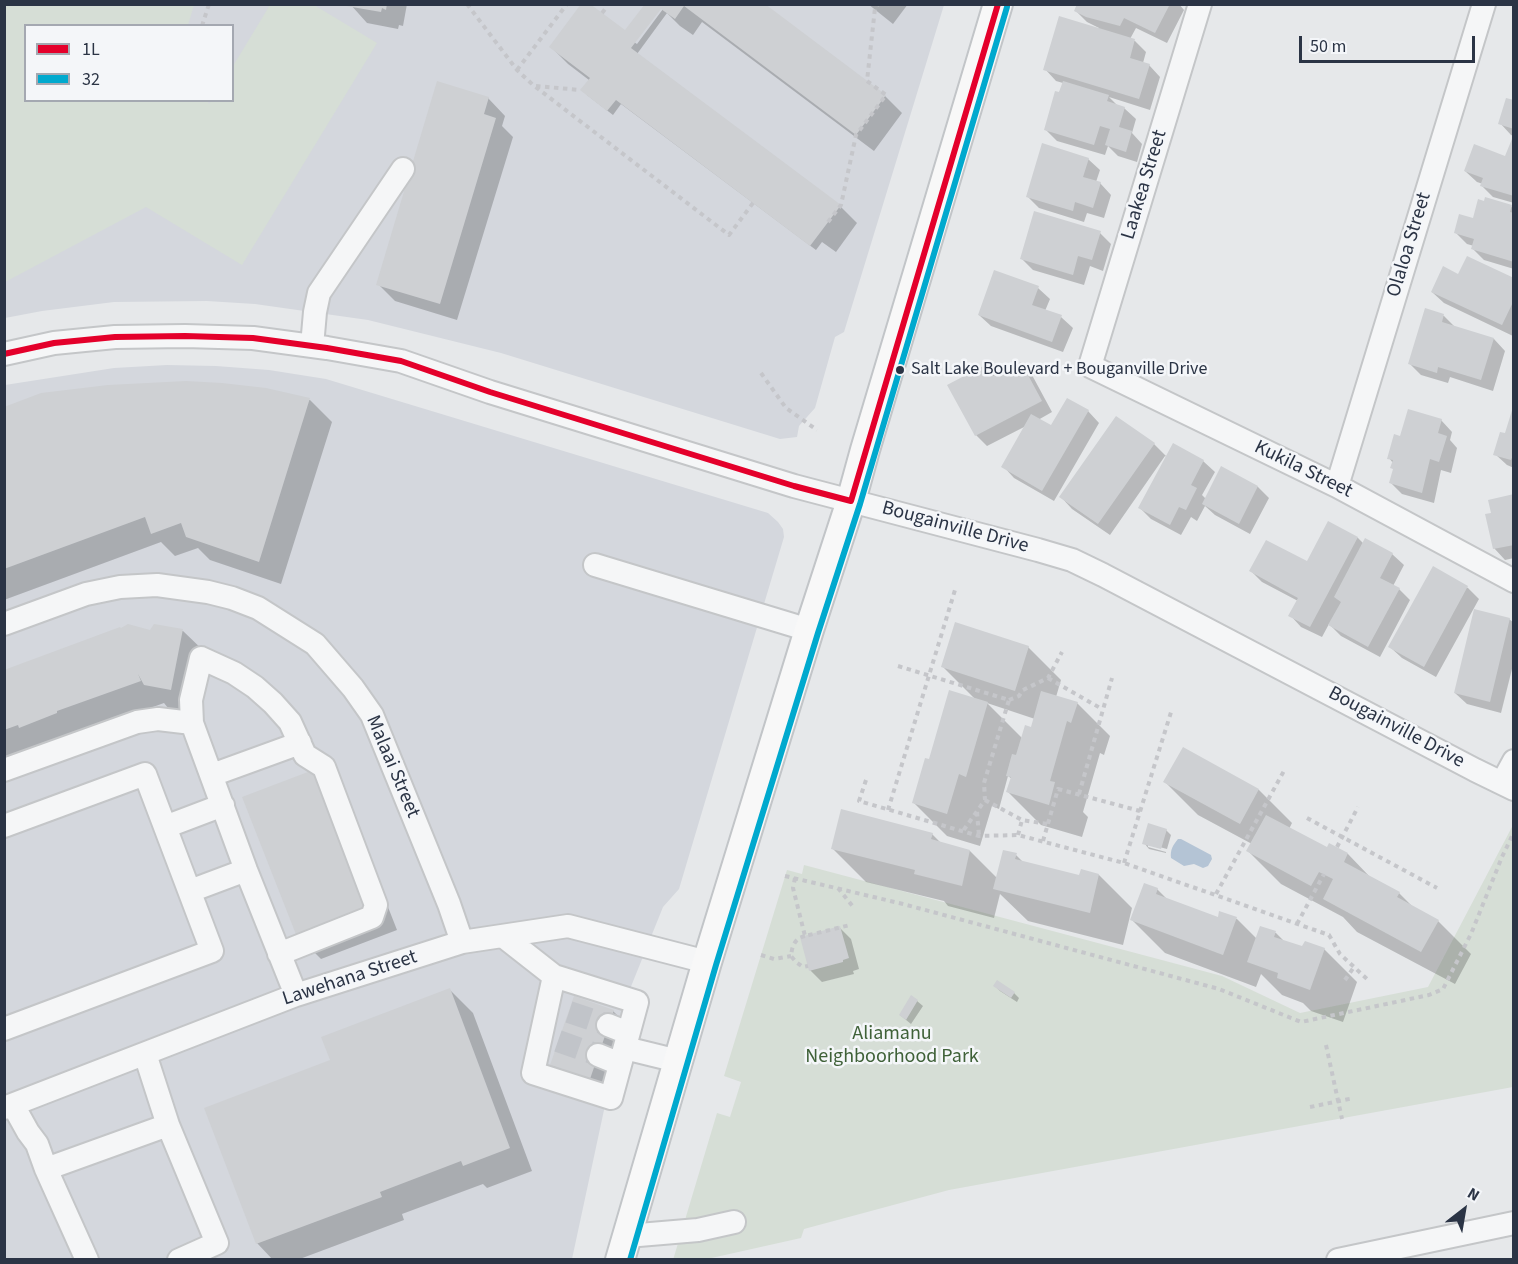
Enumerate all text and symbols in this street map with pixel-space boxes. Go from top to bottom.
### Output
legend [24,24,234,102]
scale bar [1302,24,1478,62]
text: 50 m [1310,34,1346,59]
text: 1L [82,37,100,62]
text: 32 [82,67,100,92]
street label: Laakea Street [1117,127,1173,243]
street label: Olaloa Street [1383,190,1437,300]
place label: Salt Lake Boulevard + Bouganville Drive [911,359,1207,381]
marker: Salt Lake Boulevard + Bouganville Drive [894,364,906,376]
street label: Kukila Street [1250,436,1356,504]
street label: Bougainville Drive [879,497,1031,559]
street label: Bougainville Drive [1324,682,1468,774]
street label: Malaai Street [360,712,424,822]
street label: Lawehana Street [280,946,420,1012]
park label: Aliamanu Neighboorhood Park [805,1023,979,1070]
north arrow [1434,1180,1494,1240]
text: N [1463,1182,1483,1207]

